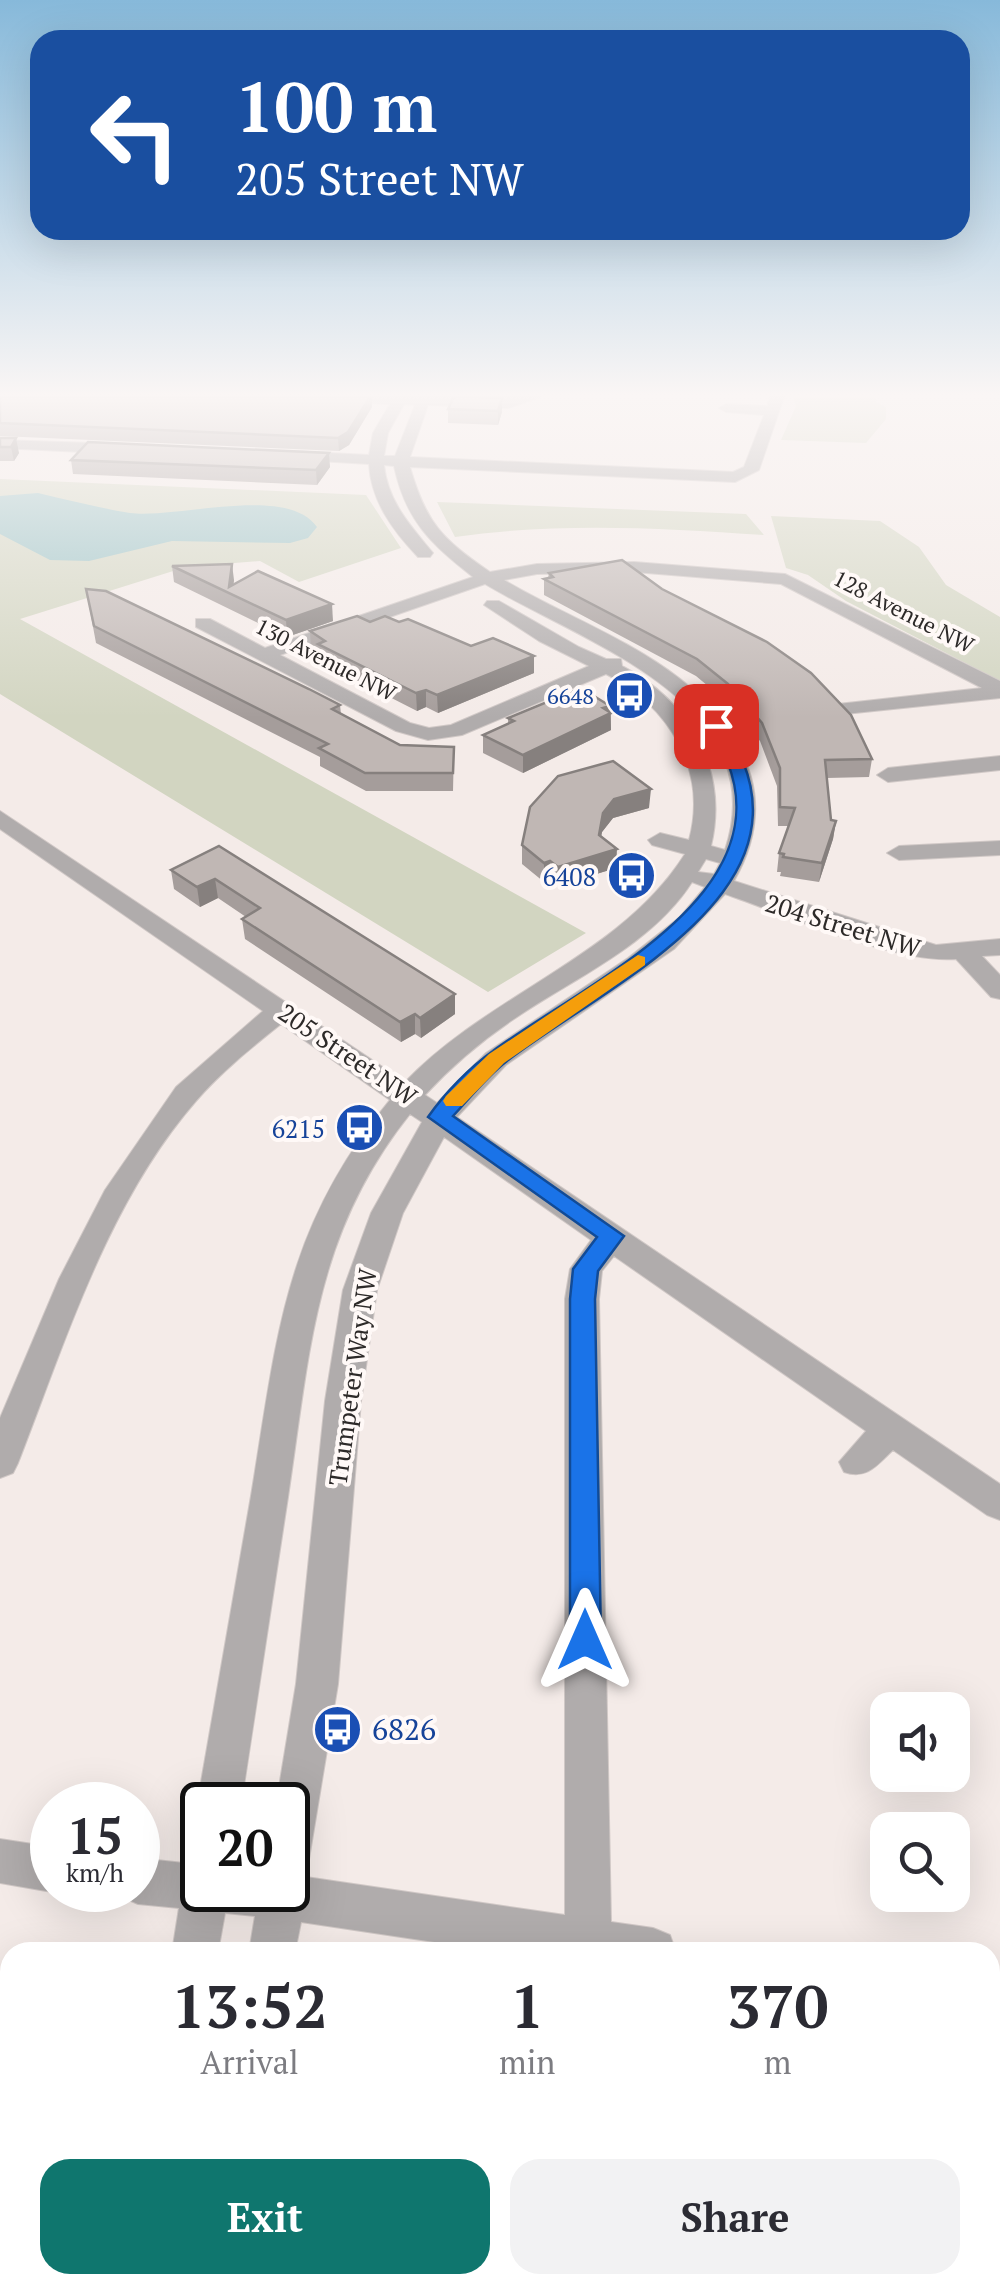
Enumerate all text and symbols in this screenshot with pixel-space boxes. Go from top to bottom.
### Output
text: 100 m [235,59,437,152]
icon: left [70,70,200,200]
text: 205 Street NW [235,148,524,208]
street label: 128 Avenue NW [829,563,980,659]
street label: 130 Avenue NW [251,611,402,707]
bus stop icon: 6648 [603,669,655,721]
place label: 6648 [547,681,594,710]
pin [674,684,759,769]
icon: arrive [689,699,744,754]
bus stop icon: 6408 [605,850,657,902]
place label: 6408 [543,860,596,893]
street label: 204 Street NW [761,886,925,964]
street label: 205 Street NW [272,995,424,1113]
bus stop icon: 6215 [334,1102,386,1154]
place label: 6215 [272,1112,325,1145]
street label: Trumpeter Way NW [320,1266,384,1488]
position arrow [533,1588,637,1692]
map controls [870,1692,970,1912]
button: sound [870,1692,970,1792]
bus stop icon: 6826 [311,1703,363,1755]
place label: 6826 [372,1709,436,1749]
speed limit sign: 20 [180,1782,310,1912]
text: 15 [67,1802,123,1868]
button: search [870,1812,970,1912]
text: km/h [66,1856,124,1889]
text: 13:52 [171,1966,328,2045]
text: 1 [510,1966,544,2045]
text: 370 [727,1966,829,2045]
text: Arrival [201,2041,299,2083]
text: min [499,2041,555,2083]
text: m [764,2041,791,2083]
button: Exit [40,2159,490,2274]
button: Share [510,2159,960,2274]

